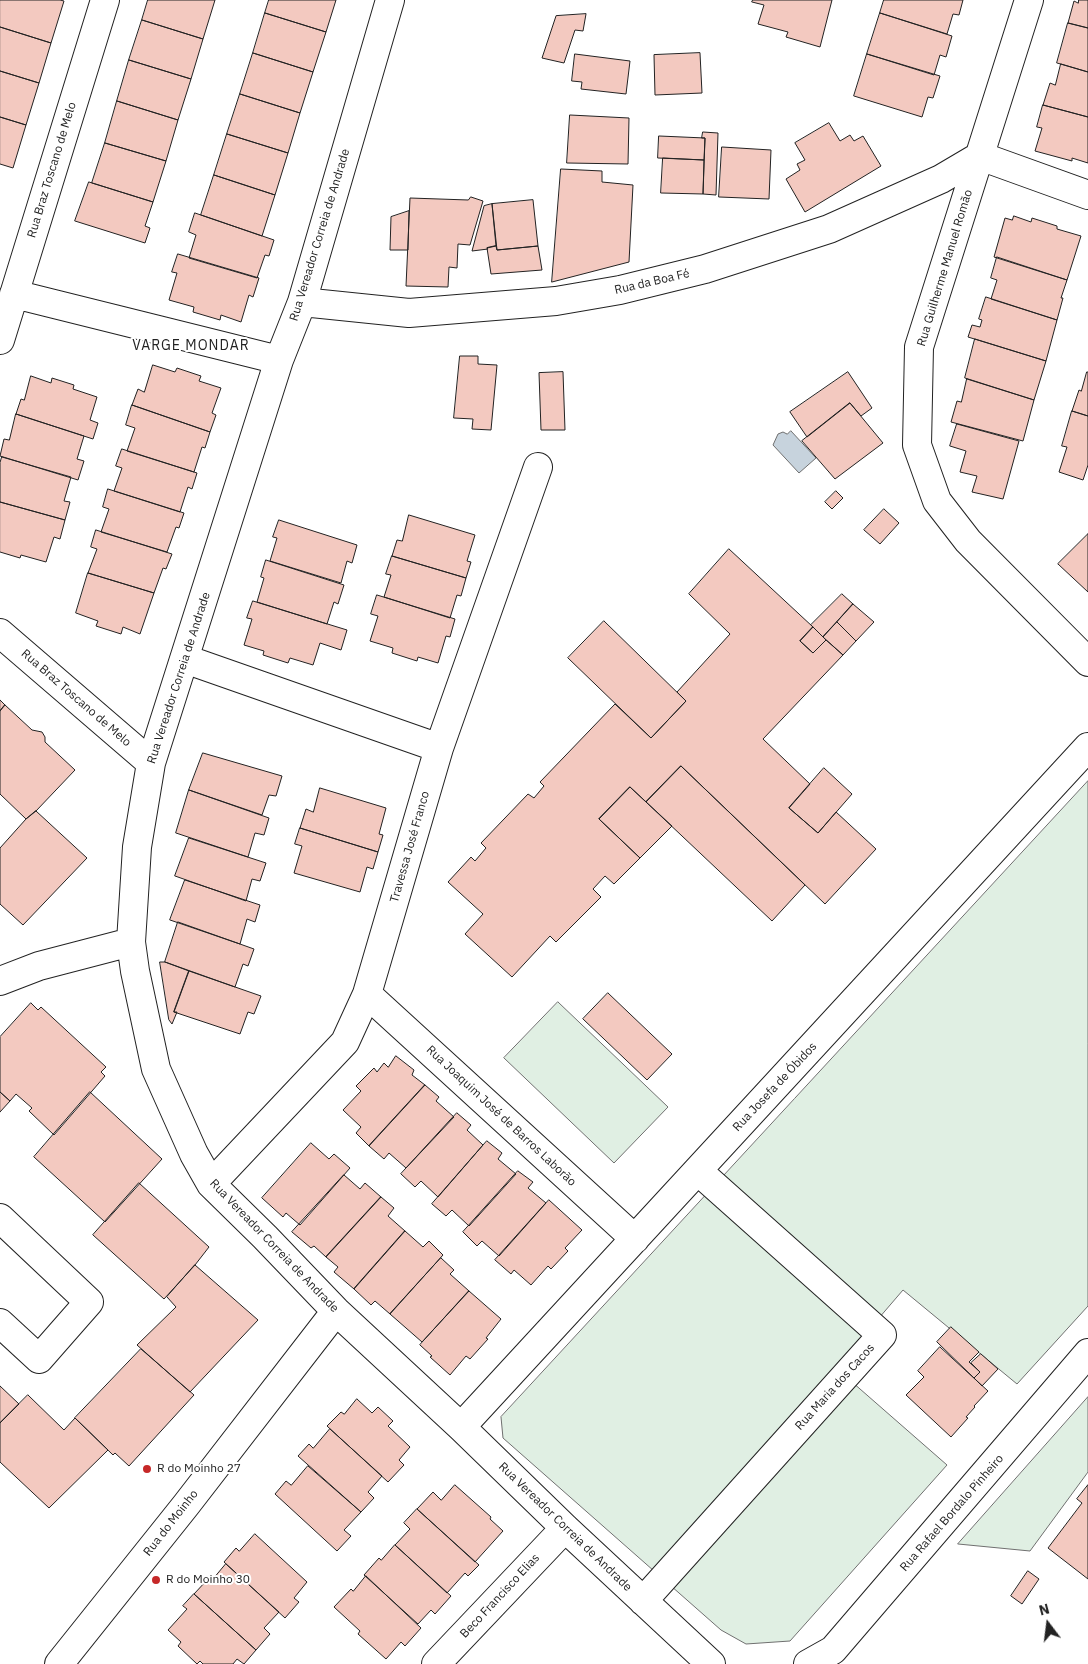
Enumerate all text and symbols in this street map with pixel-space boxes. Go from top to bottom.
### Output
street label: Rua Braz Toscano de Melo [25,101,79,239]
street label: Rua Vereador Correia de Andrade [287,147,353,323]
street label: Rua Guilherme Manuel Romão [914,188,976,348]
street label: Rua da Boa Fé [613,266,691,298]
district label: VARGE MONDAR [131,338,251,354]
street label: Rua Vereador Correia de Andrade [144,590,214,766]
street label: Rua Braz Toscano de Melo [18,646,134,750]
street label: Travessa José Franco [387,790,433,904]
street label: Rua Josefa de Óbidos [730,1039,820,1135]
street label: Rua Joaquim José de Barros Laborão [423,1043,579,1189]
street label: Rua Vereador Correia de Andrade [206,1176,342,1316]
street label: Rua Maria dos Cacos [792,1341,878,1433]
street label: Rua Rafael Bordalo Pinheiro [897,1452,1007,1574]
street label: Rua Vereador Correia de Andrade [495,1459,635,1595]
place label: R do Moinho 27 [157,1462,241,1476]
marker: R do Moinho 27 [141,1463,153,1475]
street label: Rua do Moinho [141,1487,201,1559]
street label: Beco Francisco Elias [457,1551,543,1641]
place label: R do Moinho 30 [166,1573,250,1587]
marker: R do Moinho 30 [150,1574,162,1586]
north arrow [1023,1599,1073,1649]
text: N [1037,1600,1051,1620]

